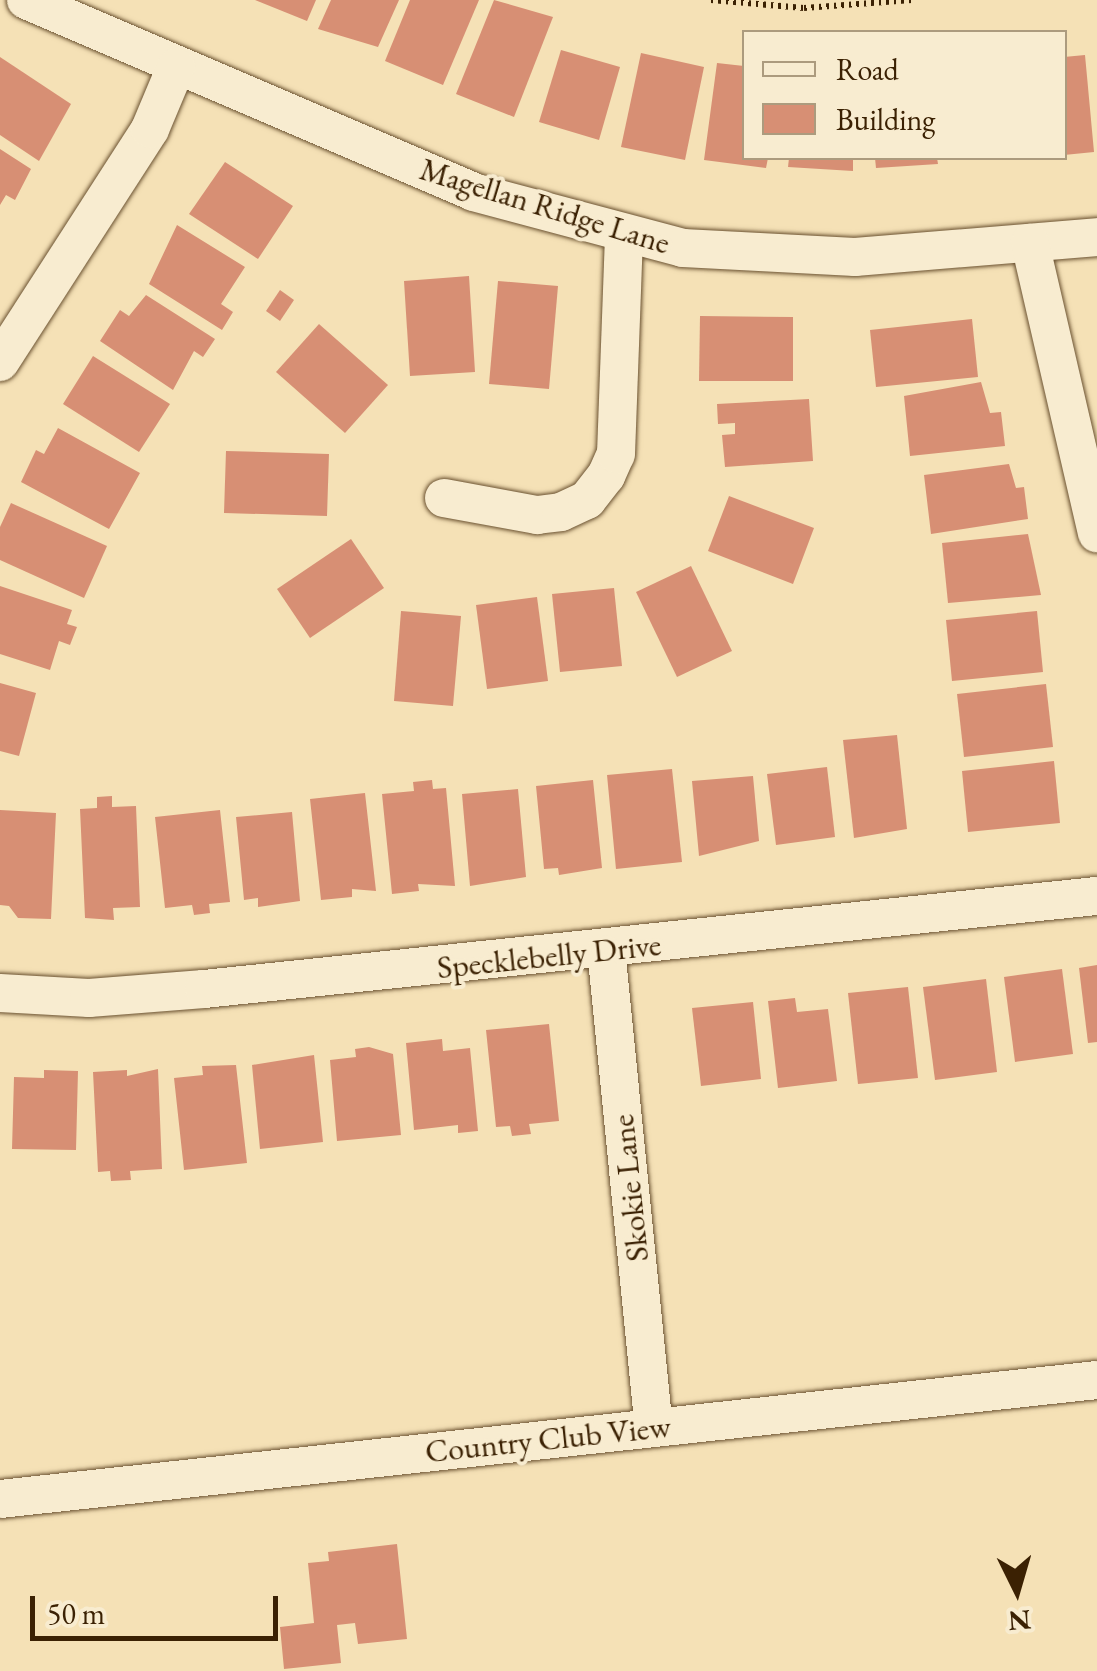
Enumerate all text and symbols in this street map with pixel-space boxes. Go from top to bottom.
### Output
legend [742,30,1067,160]
text: Road [836,50,899,89]
text: Building [836,100,935,139]
street label: Magellan Ridge Lane [415,150,675,262]
street label: Specklebelly Drive [435,925,663,987]
street label: Skokie Lane [603,1112,657,1264]
street label: Country Club View [423,1407,673,1471]
north arrow [967,1541,1067,1641]
scale bar [35,1576,282,1638]
text: 50 m [47,1594,105,1633]
text: N [1007,1602,1032,1640]

